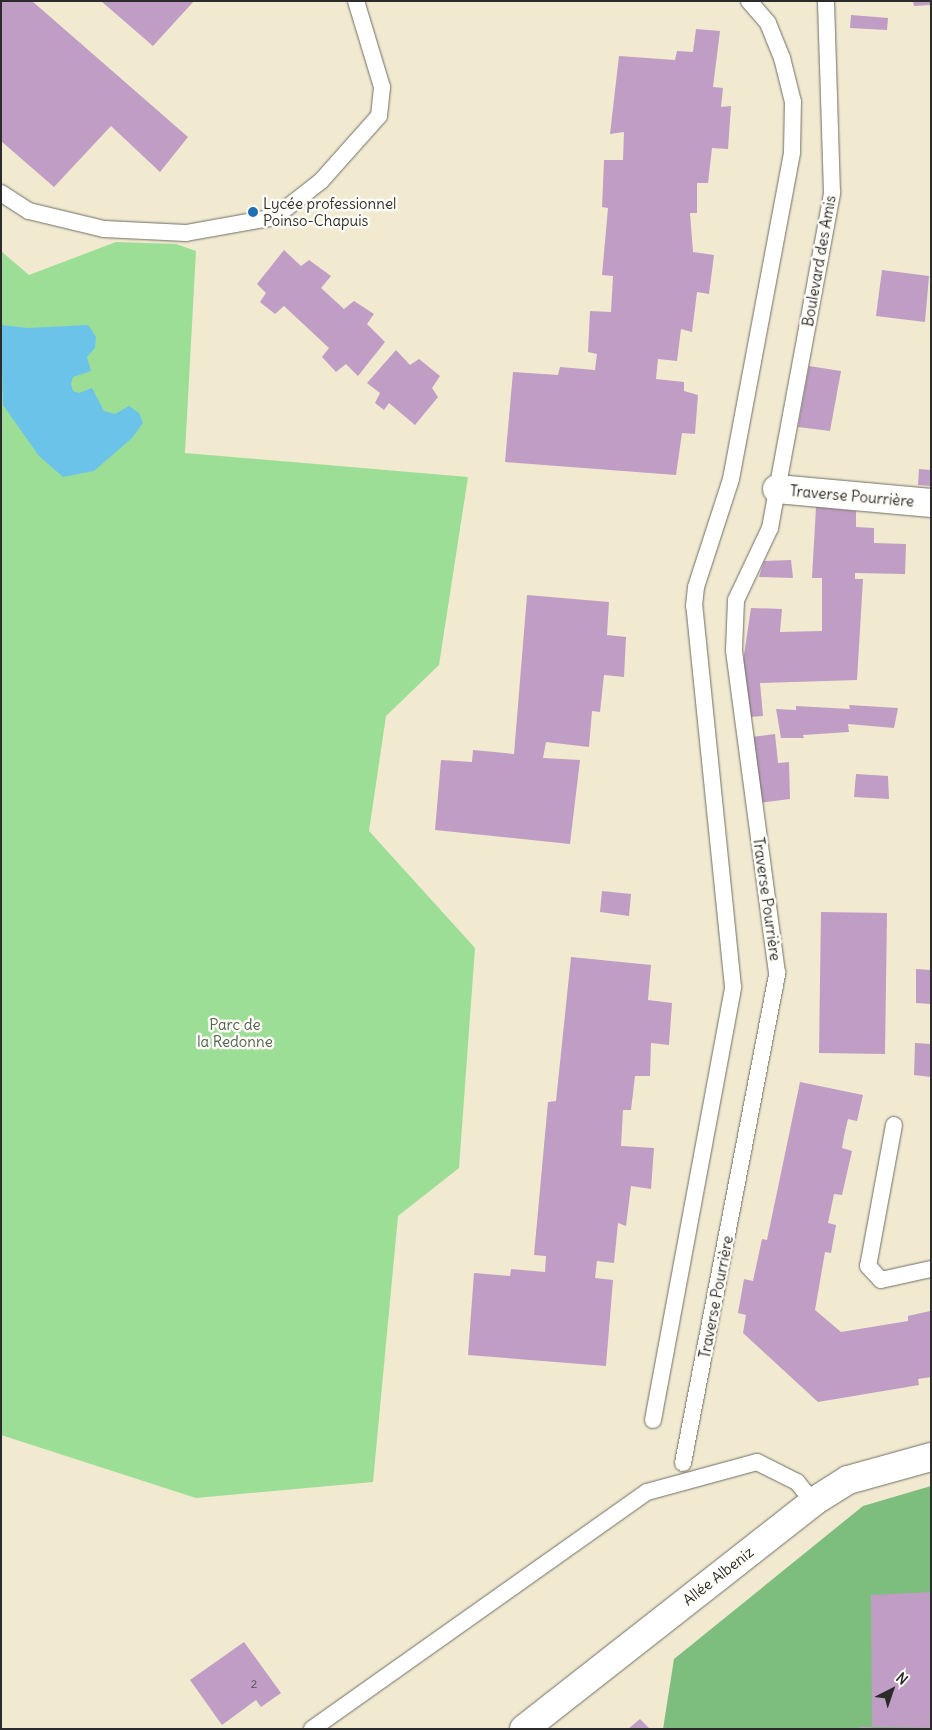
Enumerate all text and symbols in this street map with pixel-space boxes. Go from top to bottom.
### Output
place label: Lycée professionnel Poinso-Chapuis [263,194,396,229]
street label: Boulevard des Amis [799,194,839,328]
marker: Lycée professionnel Poinso-Chapuis [247,206,259,218]
street label: Traverse Pourrière [789,482,915,510]
street label: Traverse Pourrière [749,836,785,962]
park label: Parc de la Redonne [197,1015,273,1050]
street label: Traverse Pourrière [695,1234,737,1360]
street label: Allée Albeniz [679,1543,757,1609]
north arrow [867,1665,917,1715]
text: N [892,1669,911,1689]
house number: 2 [251,1677,257,1691]

